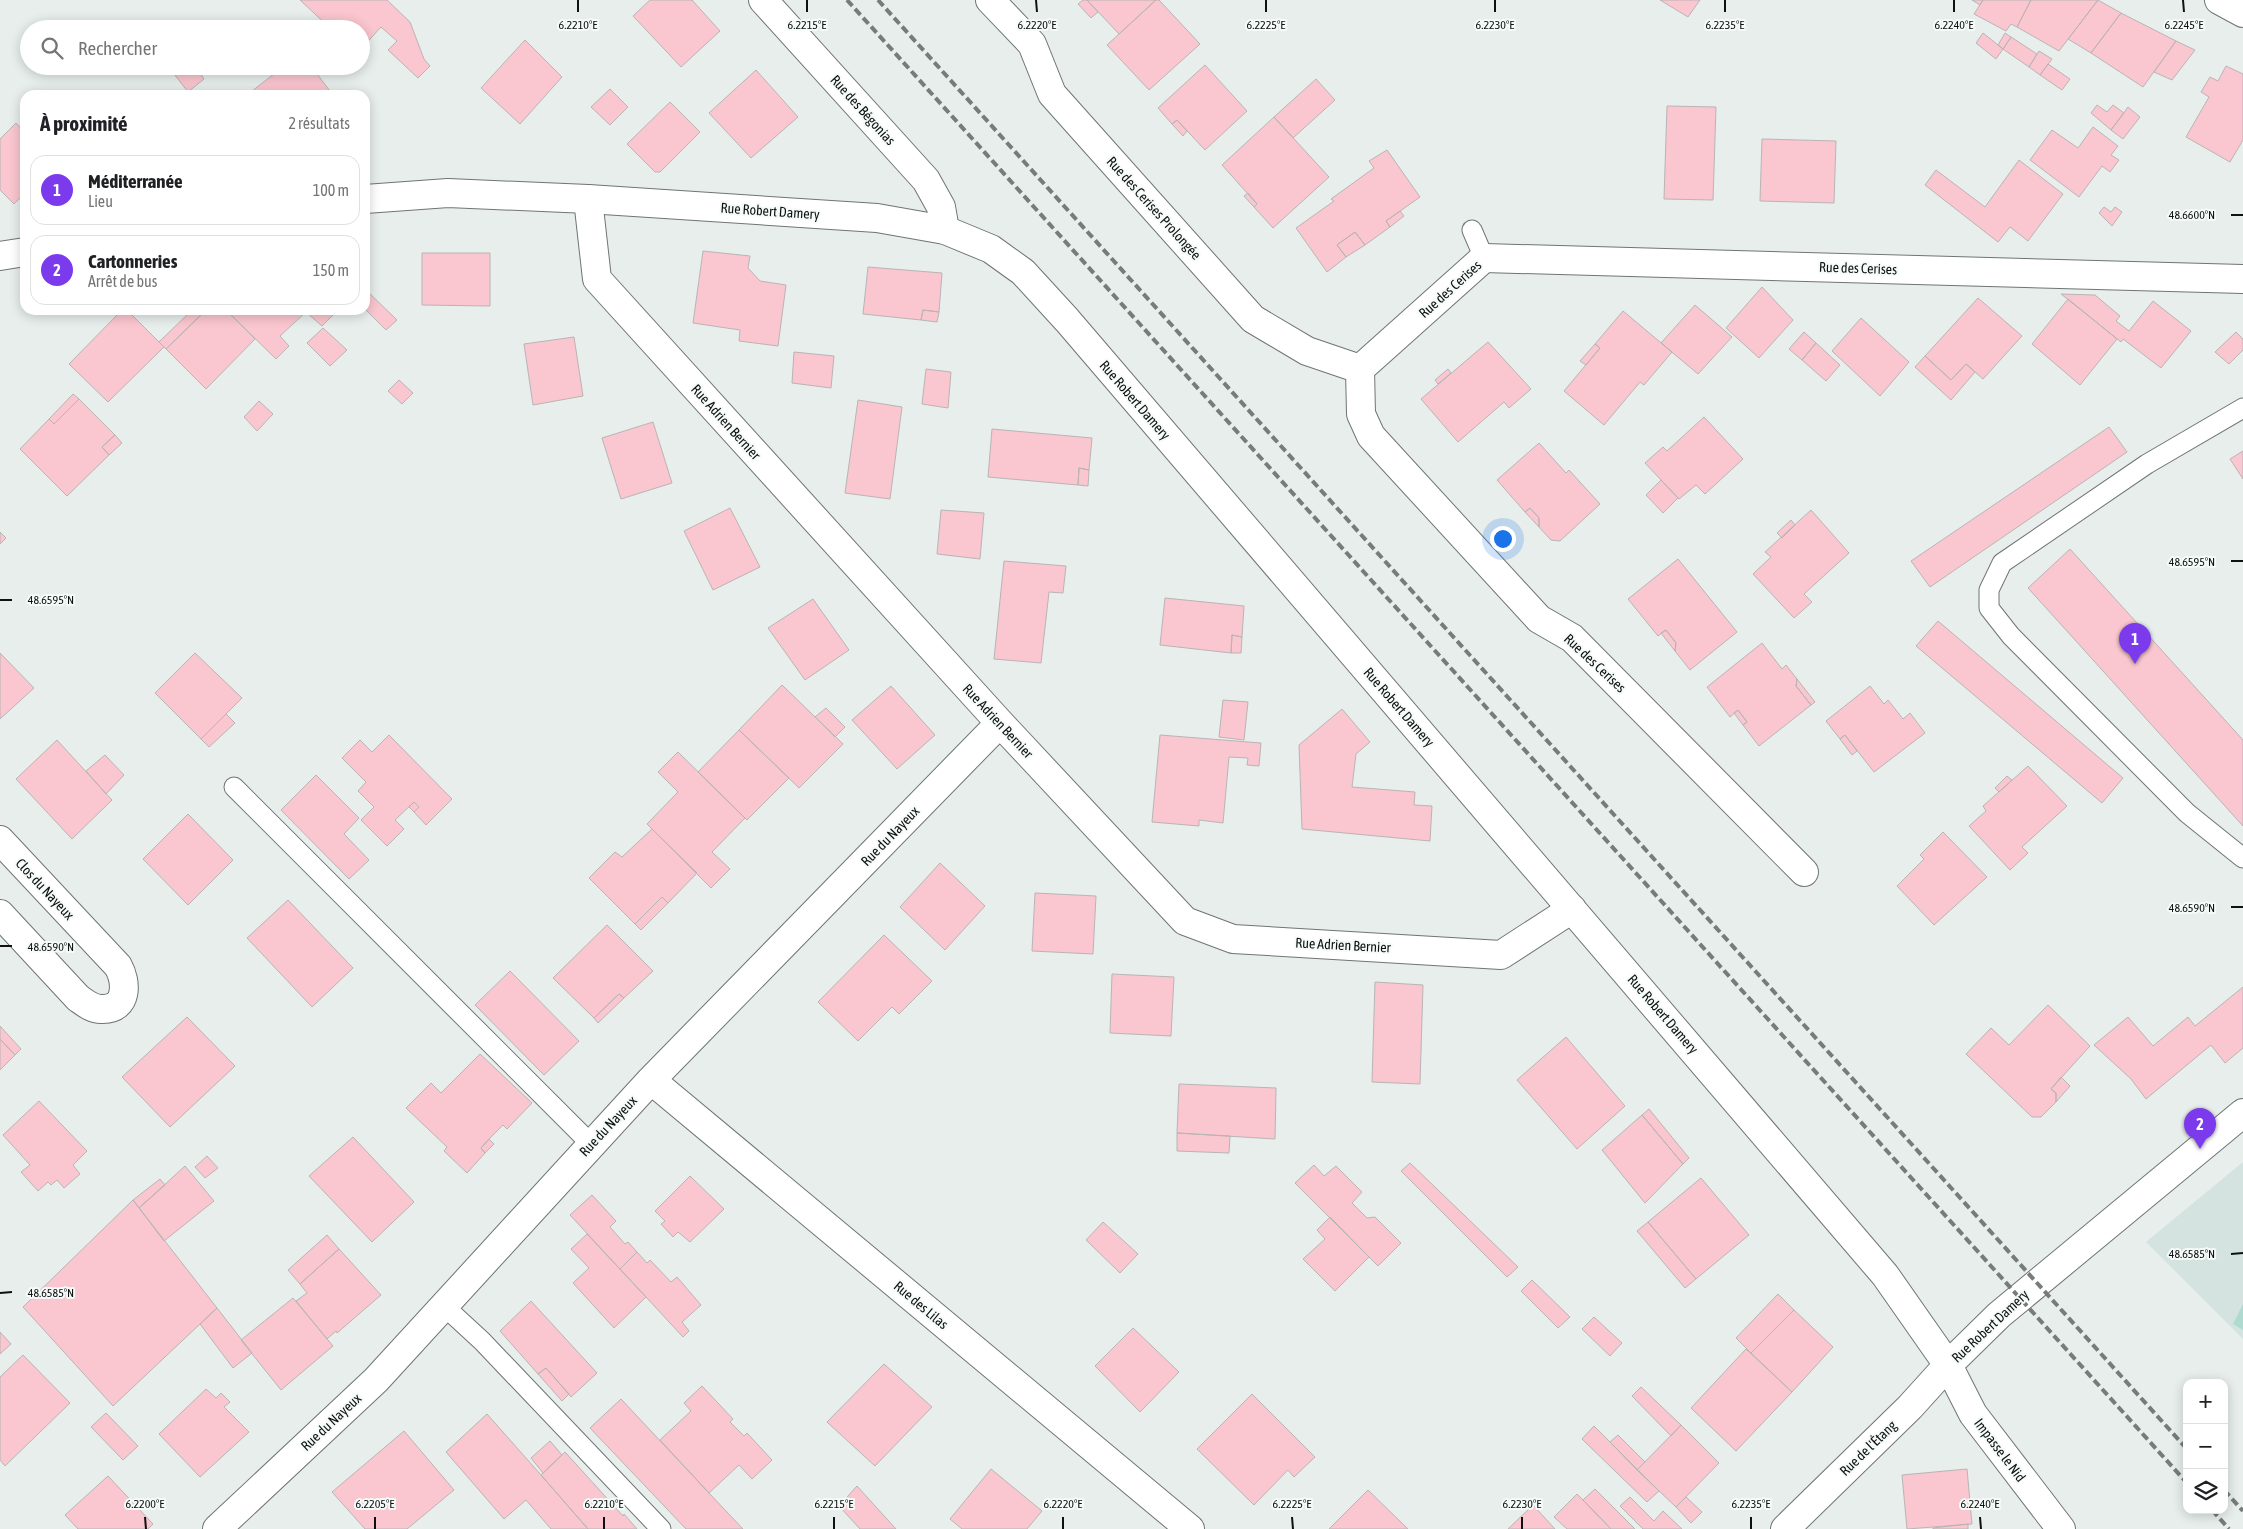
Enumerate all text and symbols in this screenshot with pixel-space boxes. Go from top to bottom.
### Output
text: 6.2210°E [559,18,597,32]
text: 6.2215°E [788,18,826,32]
text: 6.2220°E [1018,18,1056,32]
text: 6.2225°E [1247,18,1285,32]
text: 6.2230°E [1476,18,1514,32]
text: 6.2235°E [1706,18,1744,32]
text: 6.2240°E [1935,18,1973,32]
text: 6.2245°E [2165,18,2203,32]
search box [20,20,370,75]
icon: search [38,34,66,62]
text: Rechercher [78,37,157,59]
street label: Rue des Bégonias [827,72,899,148]
text: À proximité [40,111,128,135]
text: 2 résultats [288,114,350,132]
street label: Rue des Cerises Prolongée [1104,153,1204,263]
text: Méditerranée [88,170,183,192]
text: 1 [53,181,61,199]
text: 100 m [313,181,349,199]
text: Lieu [88,192,113,210]
street label: Rue Robert Damery [720,200,820,222]
text: 48.6600°N [2169,208,2215,222]
text: Cartonneries [88,250,177,272]
street label: Rue des Cerises [1416,257,1484,321]
street label: Rue des Cerises [1819,259,1897,277]
text: 2 [53,261,61,279]
text: 150 m [313,261,349,279]
text: Arrêt de bus [88,272,157,290]
street label: Rue Robert Damery [1096,357,1174,443]
street label: Rue Adrien Bernier [688,381,764,464]
your location [1490,526,1516,552]
text: 48.6595°N [2169,555,2215,569]
text: 48.6595°N [28,593,74,607]
pin: 1 [2119,623,2151,664]
street label: Rue des Cerises [1561,631,1629,696]
street label: Rue Robert Damery [1360,664,1438,750]
street label: Rue Adrien Bernier [960,681,1037,762]
street label: Rue du Nayeux [858,803,923,869]
street label: Clos du Nayeux [13,855,78,923]
text: 48.6590°N [2169,901,2215,915]
street label: Rue Adrien Bernier [1295,935,1392,956]
text: 48.6590°N [28,940,74,954]
street label: Rue Robert Damery [1624,971,1702,1057]
street label: Rue du Nayeux [576,1092,640,1159]
pin: 2 [2184,1108,2216,1149]
text: 48.6585°N [2169,1247,2215,1261]
street label: Rue des Lilas [891,1278,951,1332]
text: 48.6585°N [28,1286,74,1300]
street label: Rue Robert Damery [1948,1286,2032,1366]
map controls [2183,1379,2228,1514]
button: + [2183,1379,2228,1424]
street label: Rue du Nayeux [298,1390,365,1454]
street label: Impasse le Nid [1971,1415,2029,1485]
street label: Rue de l'Étang [1836,1417,1900,1479]
button: − [2183,1424,2228,1469]
button: layers [2183,1469,2228,1514]
text: 6.2200°E [126,1497,164,1511]
text: 6.2205°E [356,1497,394,1511]
text: 6.2210°E [585,1497,623,1511]
text: 6.2215°E [815,1497,853,1511]
text: 6.2220°E [1044,1497,1082,1511]
text: 6.2225°E [1273,1497,1311,1511]
text: 6.2230°E [1503,1497,1541,1511]
text: 6.2235°E [1732,1497,1770,1511]
text: 6.2240°E [1961,1497,1999,1511]

